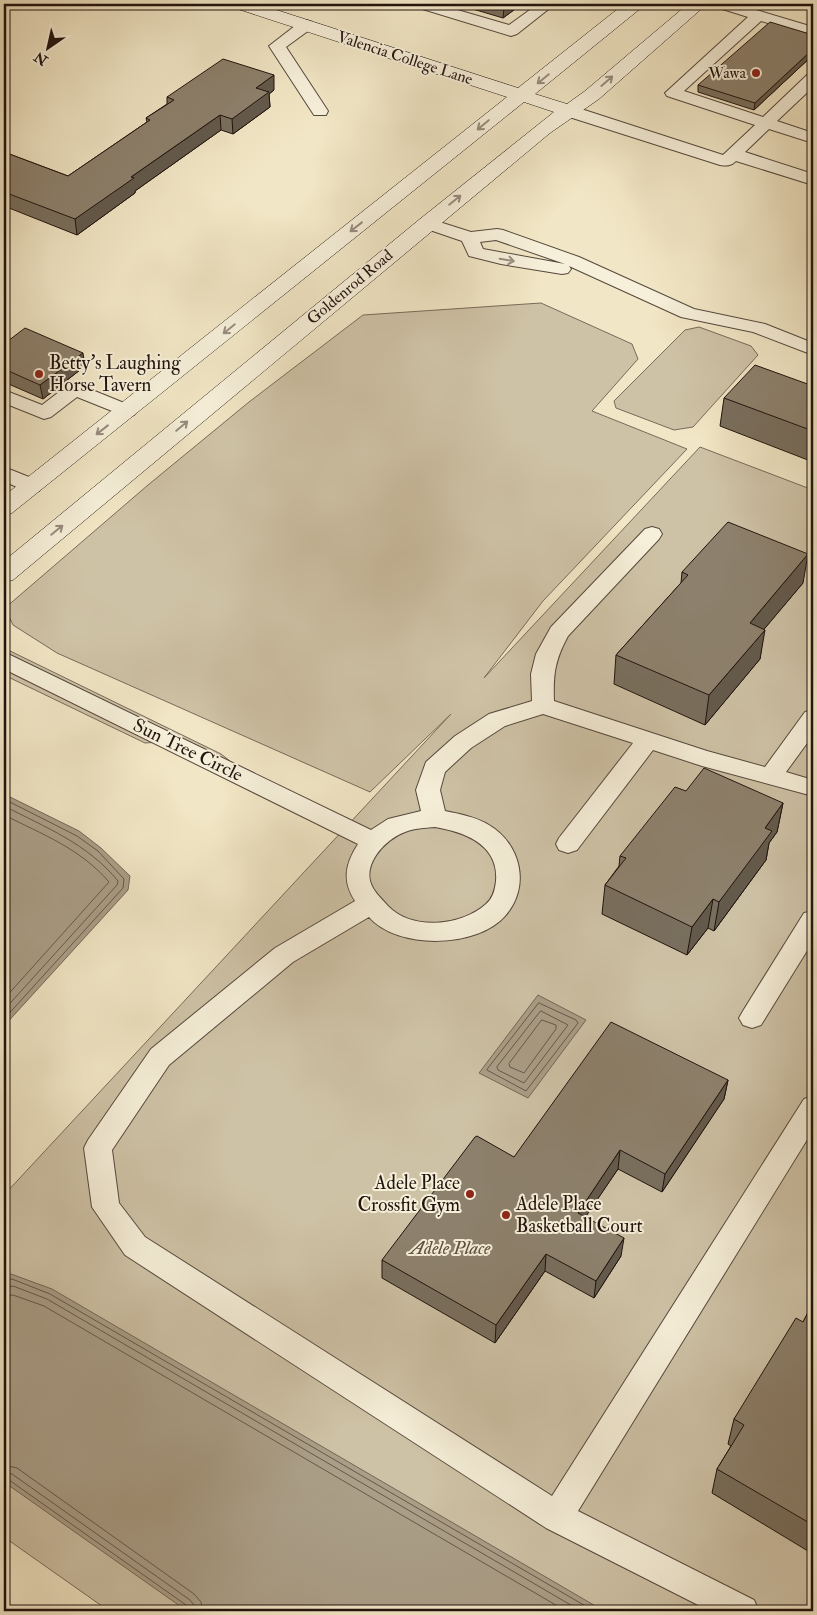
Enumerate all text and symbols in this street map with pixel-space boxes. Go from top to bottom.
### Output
north arrow [22,22,72,72]
street label: Valencia College Lane [335,27,476,89]
text: N [31,48,52,69]
place label: Wawa [707,63,746,83]
marker: Wawa [750,67,762,79]
one-way arrow [537,73,550,84]
one-way arrow [601,76,614,87]
one-way arrow [476,120,489,131]
one-way arrow [449,194,462,205]
one-way arrow [350,222,363,233]
street label: Goldenrod Road [303,245,397,329]
one-way arrow [499,255,515,265]
one-way arrow [223,323,236,334]
place label: Betty's Laughing Horse Tavern [49,351,181,397]
marker: Betty's Laughing Horse Tavern [33,368,45,380]
one-way arrow [176,421,189,432]
one-way arrow [96,425,109,436]
one-way arrow [50,525,63,536]
street label: Sun Tree Circle [129,713,247,787]
place label: Adele Place Crossfit Gym [357,1171,460,1217]
marker: Adele Place Crossfit Gym [464,1188,476,1200]
place label: Adele Place Basketball Court [515,1192,643,1238]
marker: Adele Place Basketball Court [500,1209,512,1221]
park label: Adele Place [408,1236,491,1260]

